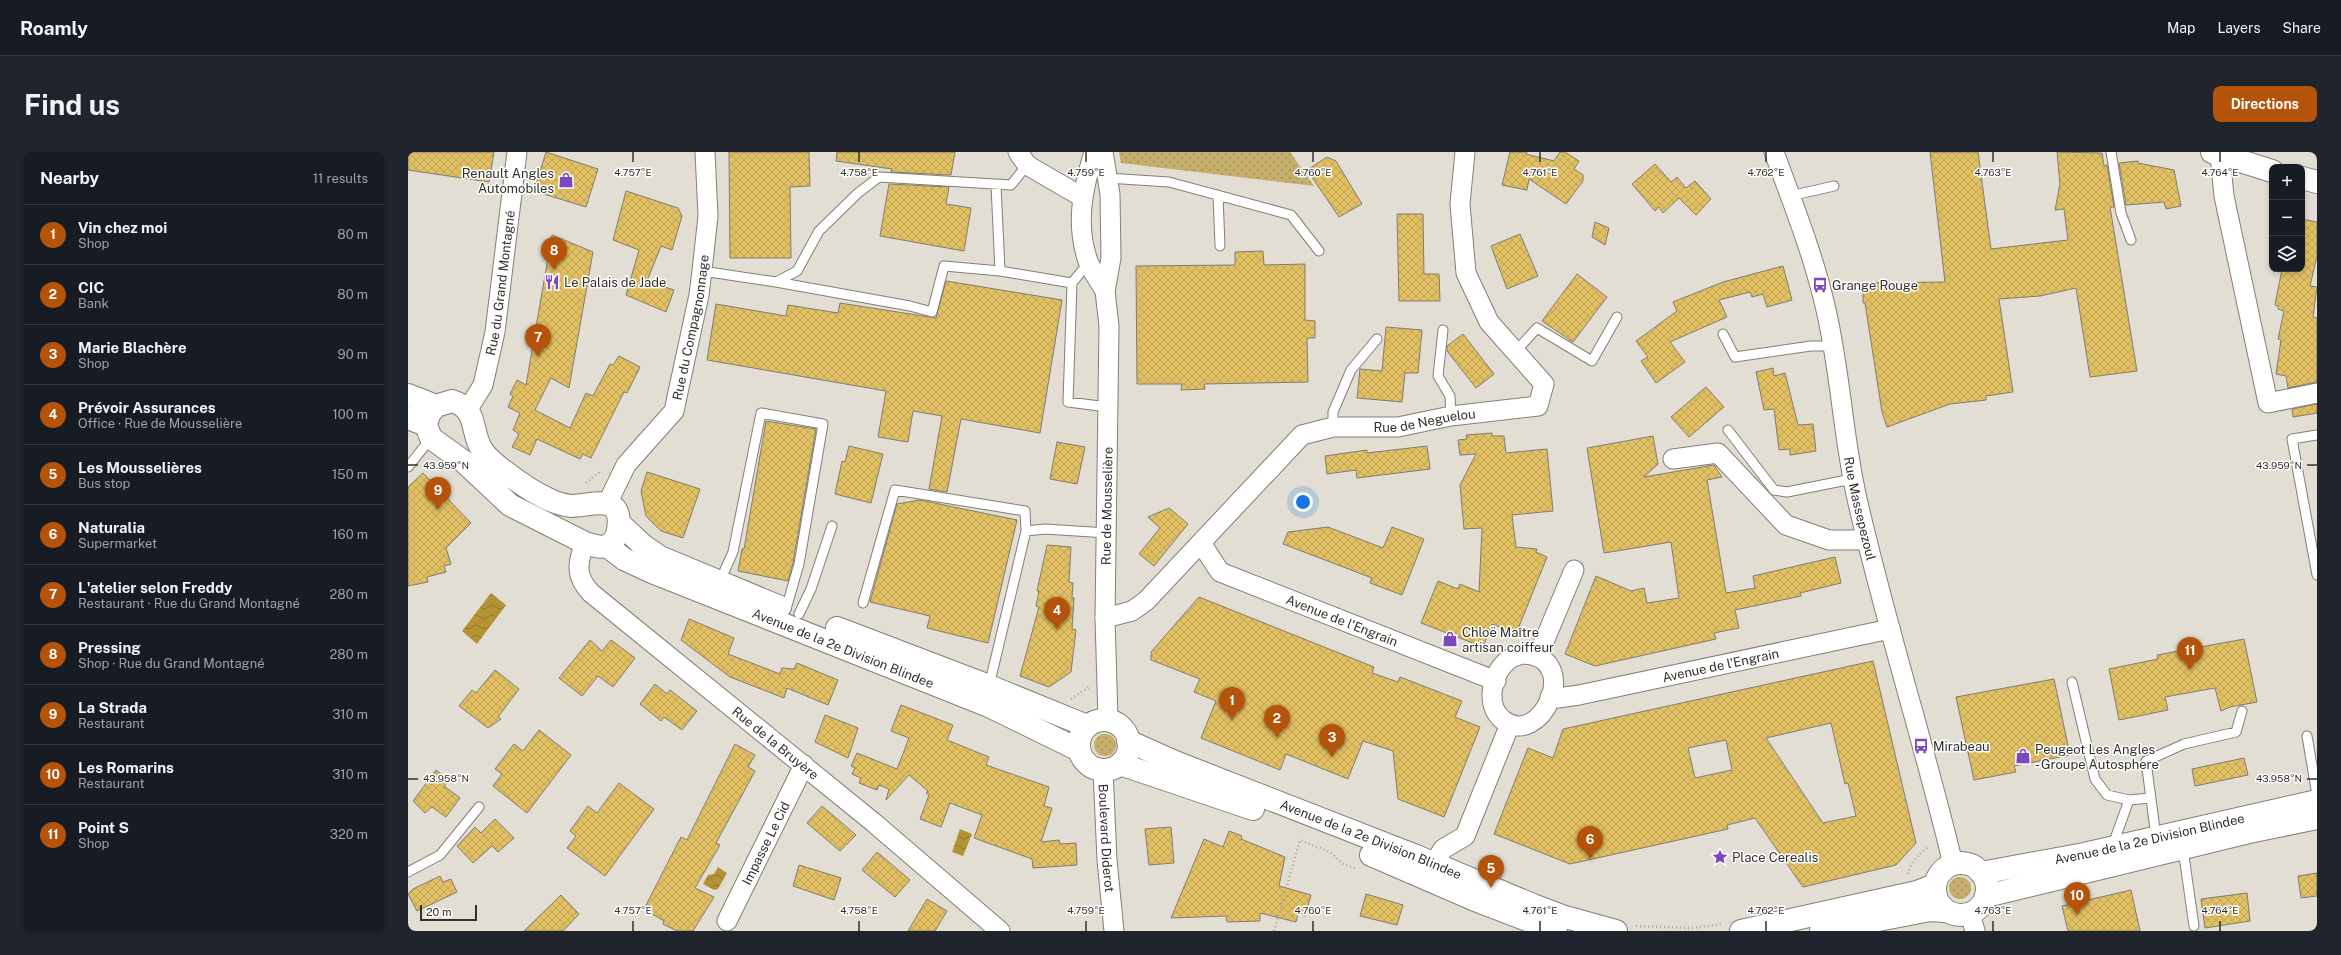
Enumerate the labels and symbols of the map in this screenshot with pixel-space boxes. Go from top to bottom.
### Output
place label: Renault Angles Automobiles [462,166,554,196]
text: 4.757°E [614,166,652,178]
text: 4.758°E [840,166,878,178]
text: 4.759°E [1067,166,1105,178]
text: 4.760°E [1295,166,1331,178]
text: 4.761°E [1523,166,1557,178]
text: 4.762°E [1748,166,1784,178]
text: 4.763°E [1974,166,2012,178]
text: 4.764°E [2201,166,2239,178]
shop icon: Renault Angles Automobiles [557,171,575,189]
street label: Rue du Grand Montagné [482,209,517,357]
pin: 8 [541,237,567,270]
street label: Rue du Compagnonnage [669,254,711,401]
restaurant icon: Le Palais de Jade [543,273,561,291]
place label: Le Palais de Jade [564,275,666,290]
bus stop icon: Grange Rouge [1811,276,1829,294]
place label: Grange Rouge [1832,278,1918,293]
pin: 7 [525,324,551,357]
street label: Rue de Neguelou [1374,406,1476,435]
street label: Rue de Mousselière [1098,447,1116,565]
street label: Rue Massepezoul [1842,456,1879,562]
text: 43.959°N [423,459,469,471]
text: 43.959°N [2256,459,2302,471]
pin: 9 [425,477,451,510]
your location [1293,492,1313,512]
street label: Avenue de l'Engrain [1284,591,1400,649]
pin: 4 [1044,597,1070,630]
street label: Avenue de la 2e Division Blindee [750,605,936,691]
place label: Chloë Maître artisan coiffeur [1462,625,1554,655]
shop icon: Chloë Maître artisan coiffeur [1441,630,1459,648]
pin: 11 [2177,637,2203,670]
street label: Avenue de l'Engrain [1661,645,1780,685]
pin: 1 [1219,687,1245,720]
street label: Rue de la Bruyère [729,703,822,782]
pin: 2 [1264,705,1290,738]
pin: 3 [1319,724,1345,757]
bus stop icon: Mirabeau [1912,737,1930,755]
place label: Mirabeau [1933,739,1990,754]
place label: Peugeot Les Angles - Groupe Autosphere [2035,742,2159,772]
shop icon: Peugeot Les Angles - Groupe Autosphere [2014,747,2032,765]
text: 43.958°N [423,772,469,784]
text: 43.958°N [2256,772,2302,784]
street label: Boulevard Diderot [1096,783,1118,893]
street label: Avenue de la 2e Division Blindee [1278,796,1464,882]
street label: Impasse Le Cid [739,799,792,887]
street label: Avenue de la 2e Division Blindee [2053,810,2246,867]
pin: 6 [1577,826,1603,859]
place icon: Place Cerealis [1711,848,1729,866]
place label: Place Cerealis [1732,850,1818,865]
pin: 5 [1478,855,1504,888]
pin: 10 [2064,882,2090,915]
scale bar [420,903,477,922]
text: 4.757°E [614,904,652,916]
text: 4.758°E [840,904,878,916]
text: 4.759°E [1067,904,1105,916]
text: 4.760°E [1295,904,1331,916]
text: 4.761°E [1523,904,1557,916]
text: 4.762°E [1748,904,1784,916]
text: 4.763°E [1974,904,2012,916]
text: 4.764°E [2201,904,2239,916]

